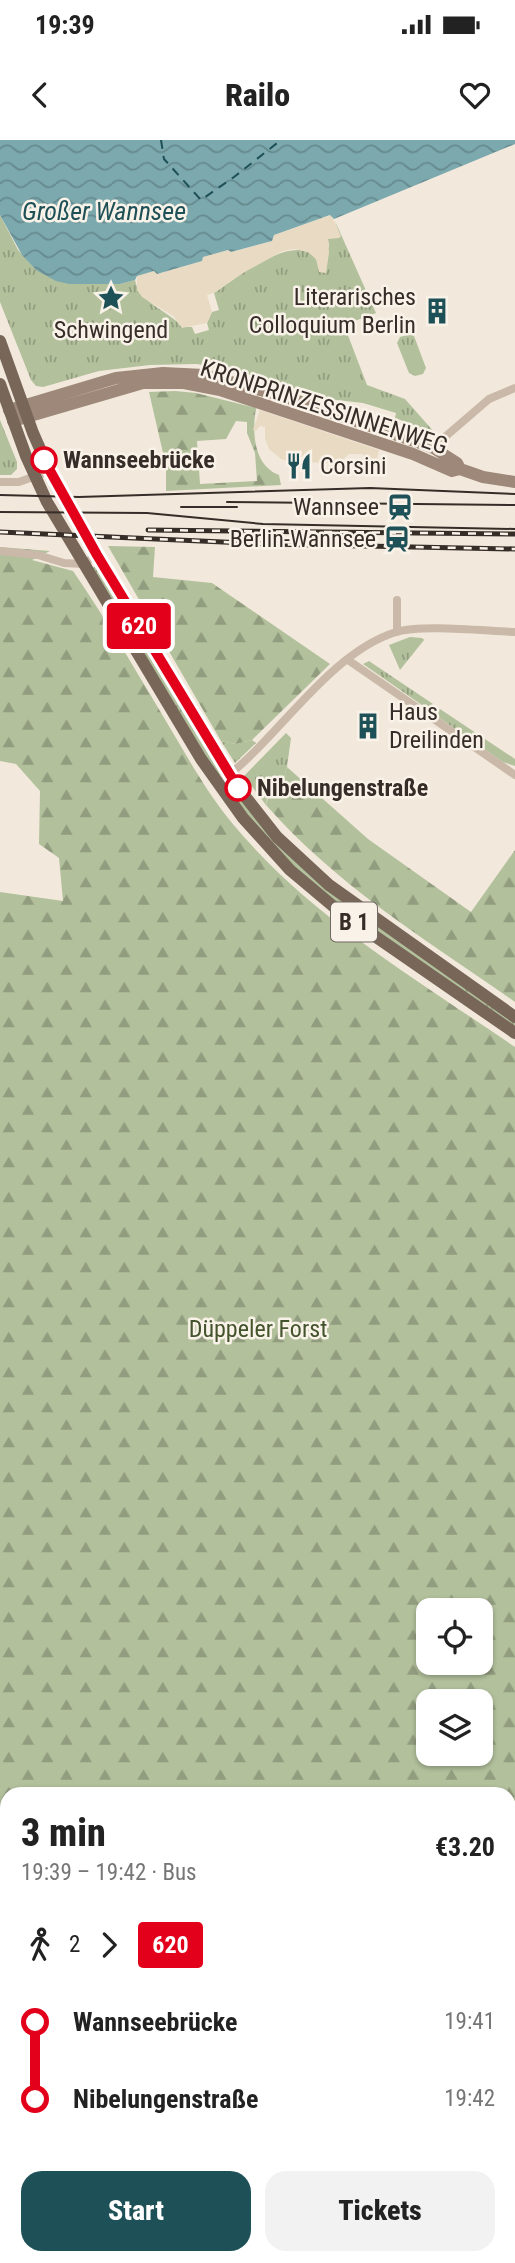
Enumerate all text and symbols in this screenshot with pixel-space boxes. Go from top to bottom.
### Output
text: 19:39 [35,10,95,40]
icon: back [21,76,59,114]
text: Railo [225,76,290,114]
icon: heart [456,76,494,114]
water label: Großer Wannsee [22,196,186,226]
place icon: Schwingend [96,283,126,313]
place label: Literarisches Colloquium Berlin [249,283,416,339]
building icon: Literarisches Colloquium Berlin [422,296,452,326]
place label: Schwingend [54,316,168,344]
street label: KRONPRINZESSINNENWEG [197,354,451,460]
place label: Wannseebrücke [63,446,215,474]
marker: Wannseebrücke [31,447,57,473]
restaurant icon: Corsini [284,451,314,481]
place label: Corsini [320,452,387,480]
station icon: Wannsee [385,492,415,522]
place label: Wannsee [293,493,379,521]
station icon: Berlin-Wannsee [382,524,412,554]
place label: Berlin-Wannsee [230,525,376,553]
line badge: 620 [99,603,179,649]
text: 620 [121,612,157,640]
place label: Haus Dreilinden [389,698,484,754]
building icon: Haus Dreilinden [353,711,383,741]
place label: Nibelungenstraße [257,774,428,802]
marker: Nibelungenstraße [225,775,251,801]
road number: B 1 [331,902,377,942]
park label: Düppeler Forst [189,1315,327,1343]
map controls [416,1598,493,1766]
button: locate [416,1598,493,1675]
button: layers [416,1689,493,1766]
text: 3 min [21,1811,106,1855]
text: €3.20 [435,1832,495,1862]
text: 19:39 – 19:42 · Bus [21,1859,197,1886]
icon: walk [21,1926,59,1964]
icon: forward [90,1926,128,1964]
text: 2 [69,1931,80,1958]
text: 620 [152,1931,189,1959]
text: Wannseebrücke [73,2007,237,2037]
text: 19:41 [444,2008,495,2035]
text: Nibelungenstraße [73,2084,258,2114]
text: 19:42 [444,2085,495,2112]
button: Start [21,2171,251,2251]
button: Tickets [265,2171,495,2251]

